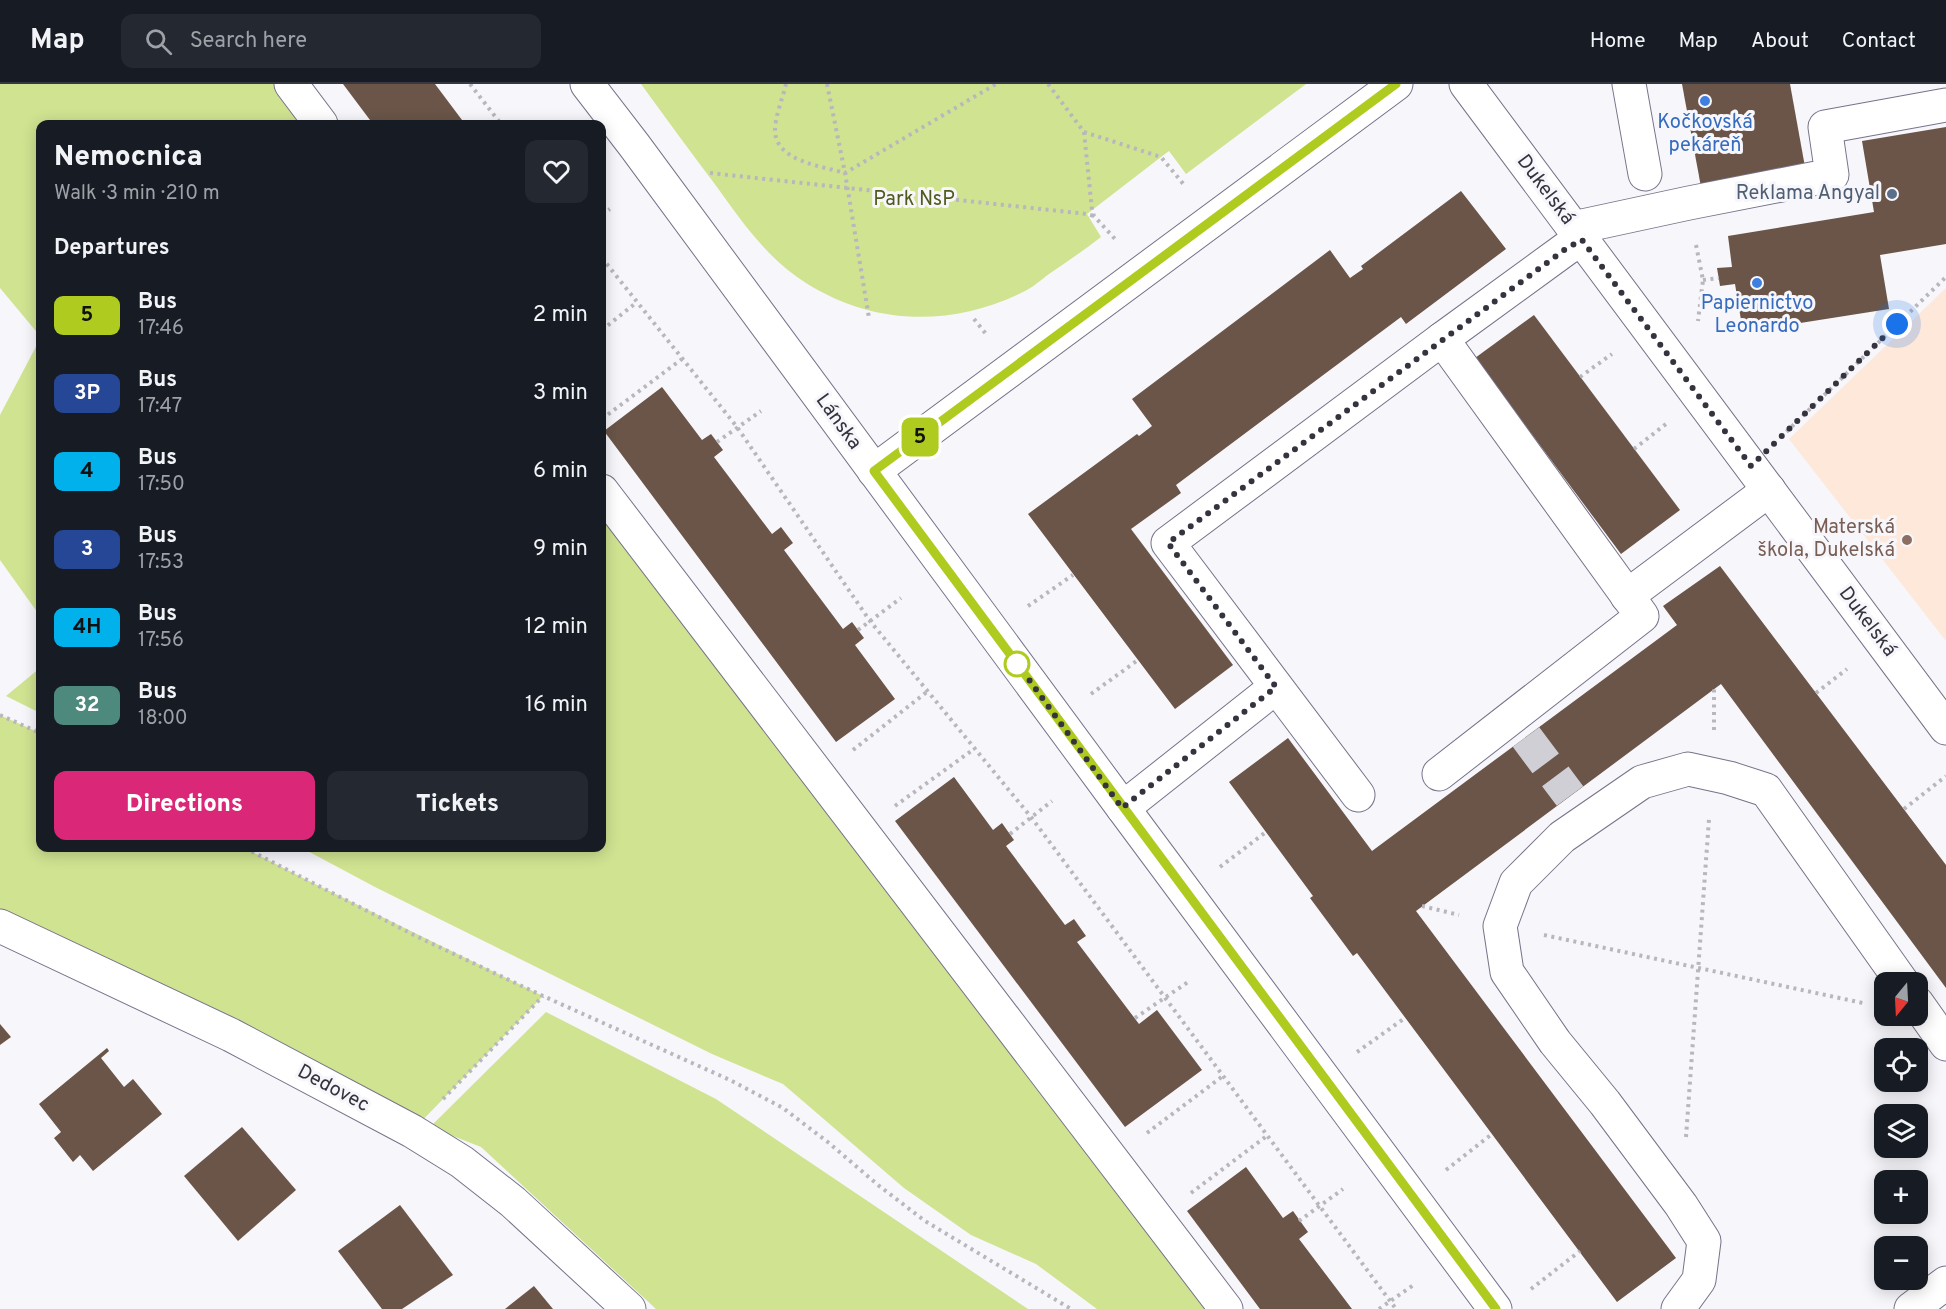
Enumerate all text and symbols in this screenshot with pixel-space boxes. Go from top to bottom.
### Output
search box [121,14,541,68]
text: Map [30,23,85,59]
icon: search [142,25,175,58]
text: Search here [190,28,307,55]
text: Home [1590,28,1646,55]
text: Map [1679,28,1718,55]
text: About [1751,28,1809,55]
text: Contact [1842,28,1916,55]
marker: Kočkovská pekáreň [1698,94,1712,108]
place label: Kočkovská pekáreň [1657,110,1753,159]
text: Nemocnica [54,140,203,176]
button: heart [525,140,588,203]
street label: Dukelská [1510,150,1580,230]
text: Walk · 3 min · 210 m [54,181,220,207]
place label: Reklama Angyal [1736,181,1880,207]
park label: Park NsP [873,187,955,213]
marker: Reklama Angyal [1885,187,1899,201]
text: Departures [54,235,170,262]
marker: Papiernictvo Leonardo [1750,276,1764,290]
text: Bus [138,289,177,316]
place label: Papiernictvo Leonardo [1701,291,1813,340]
text: 5 [81,302,93,329]
text: 2 min [533,302,588,329]
your location [1882,309,1912,339]
text: 17:46 [138,316,184,342]
text: Bus [138,367,177,394]
text: 3P [74,380,100,407]
text: 3 min [533,380,588,407]
street label: Lánska [809,389,867,455]
text: 17:47 [138,394,182,420]
line badge: 5 [900,418,940,456]
text: 5 [914,424,926,451]
text: Bus [138,445,177,472]
text: 4 [80,458,94,485]
text: 6 min [533,458,588,485]
text: 17:50 [138,472,185,498]
place label: Materská škola, Dukelská [1758,515,1895,564]
text: Bus [138,523,177,550]
marker: Materská škola, Dukelská [1900,533,1914,547]
text: 3 [81,536,93,563]
text: 9 min [533,536,588,563]
text: 17:53 [138,550,184,576]
street label: Dukelská [1832,582,1902,662]
text: Bus [138,601,177,628]
text: 4H [73,614,101,641]
text: 12 min [525,614,588,641]
text: 17:56 [138,628,184,654]
unlabelled marker [1004,651,1030,677]
text: Bus [138,679,177,706]
text: 32 [74,692,100,719]
text: 16 min [525,692,588,719]
text: 18:00 [138,706,188,732]
button: Directions [54,771,315,840]
button: Tickets [327,771,588,840]
north arrow [1874,972,1928,1026]
map controls [1874,972,1928,1290]
button: locate [1874,1038,1928,1092]
street label: Dedovec [292,1059,374,1119]
button: layers [1874,1104,1928,1158]
button: + [1874,1170,1928,1224]
button: − [1874,1236,1928,1290]

